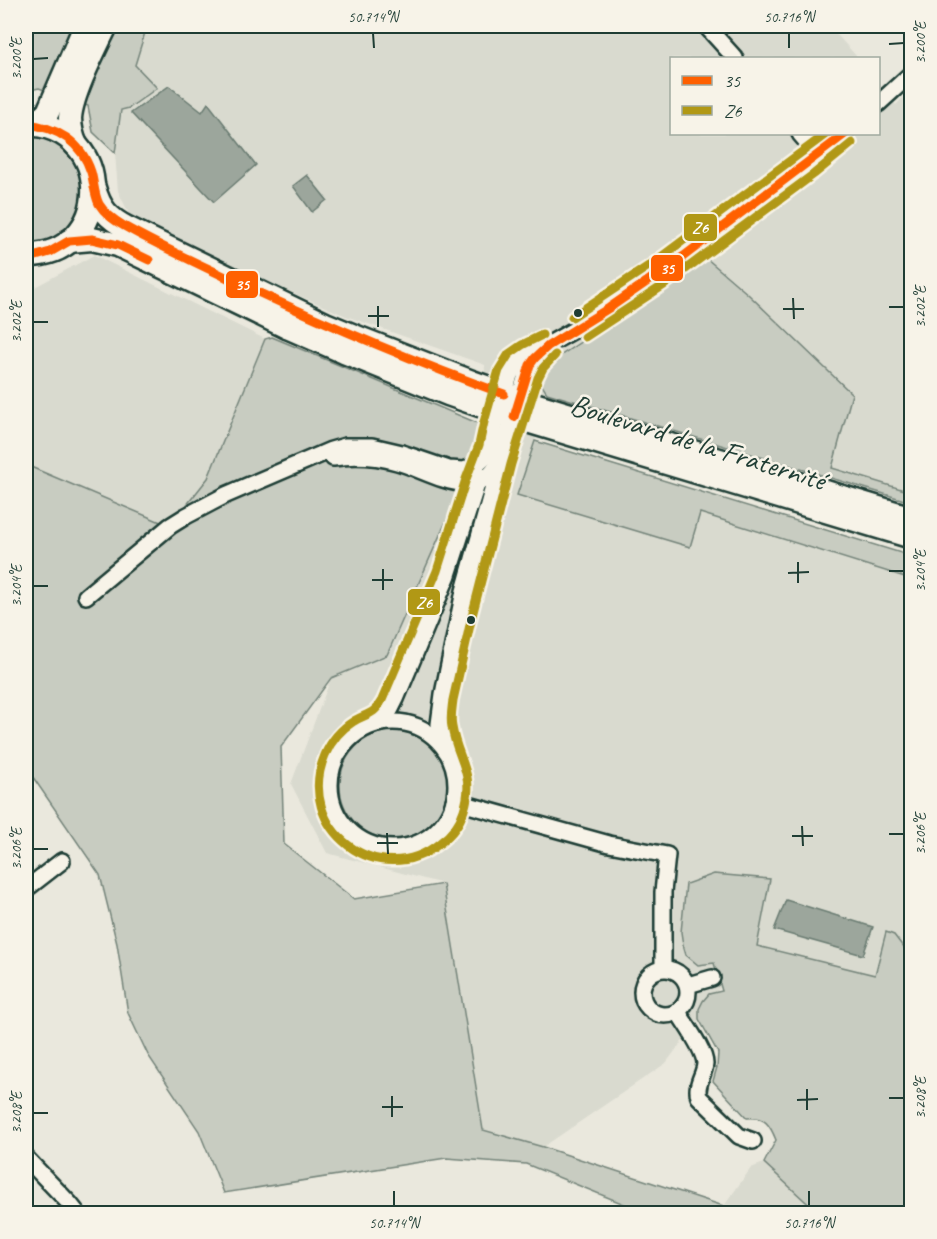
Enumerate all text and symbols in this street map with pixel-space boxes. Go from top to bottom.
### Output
text: 50.714°N [348,8,401,27]
text: 50.716°N [764,8,817,27]
text: 3.200°E [911,20,930,64]
text: 3.200°E [7,36,26,80]
legend [670,57,880,135]
text: 35 [724,70,741,92]
text: Z6 [724,100,742,122]
line badge: Z6 [683,213,718,242]
text: Z6 [692,218,709,238]
line badge: 35 [650,254,684,282]
text: 35 [660,259,676,279]
line badge: 35 [225,270,259,299]
text: 35 [235,275,251,295]
text: 3.202°E [911,284,930,328]
text: 3.202°E [7,299,26,343]
unlabelled marker [572,307,584,319]
street label: Boulevard de la Fraternité [566,385,834,500]
text: 3.204°E [911,548,930,592]
text: 3.204°E [7,563,26,607]
line badge: Z6 [407,588,441,616]
text: Z6 [416,593,433,613]
unlabelled marker [465,614,477,626]
text: 3.206°E [911,811,930,855]
text: 3.206°E [7,826,26,870]
text: 3.208°E [911,1075,930,1119]
text: 3.208°E [7,1090,26,1134]
text: 50.714°N [369,1214,422,1233]
text: 50.716°N [784,1214,837,1233]

